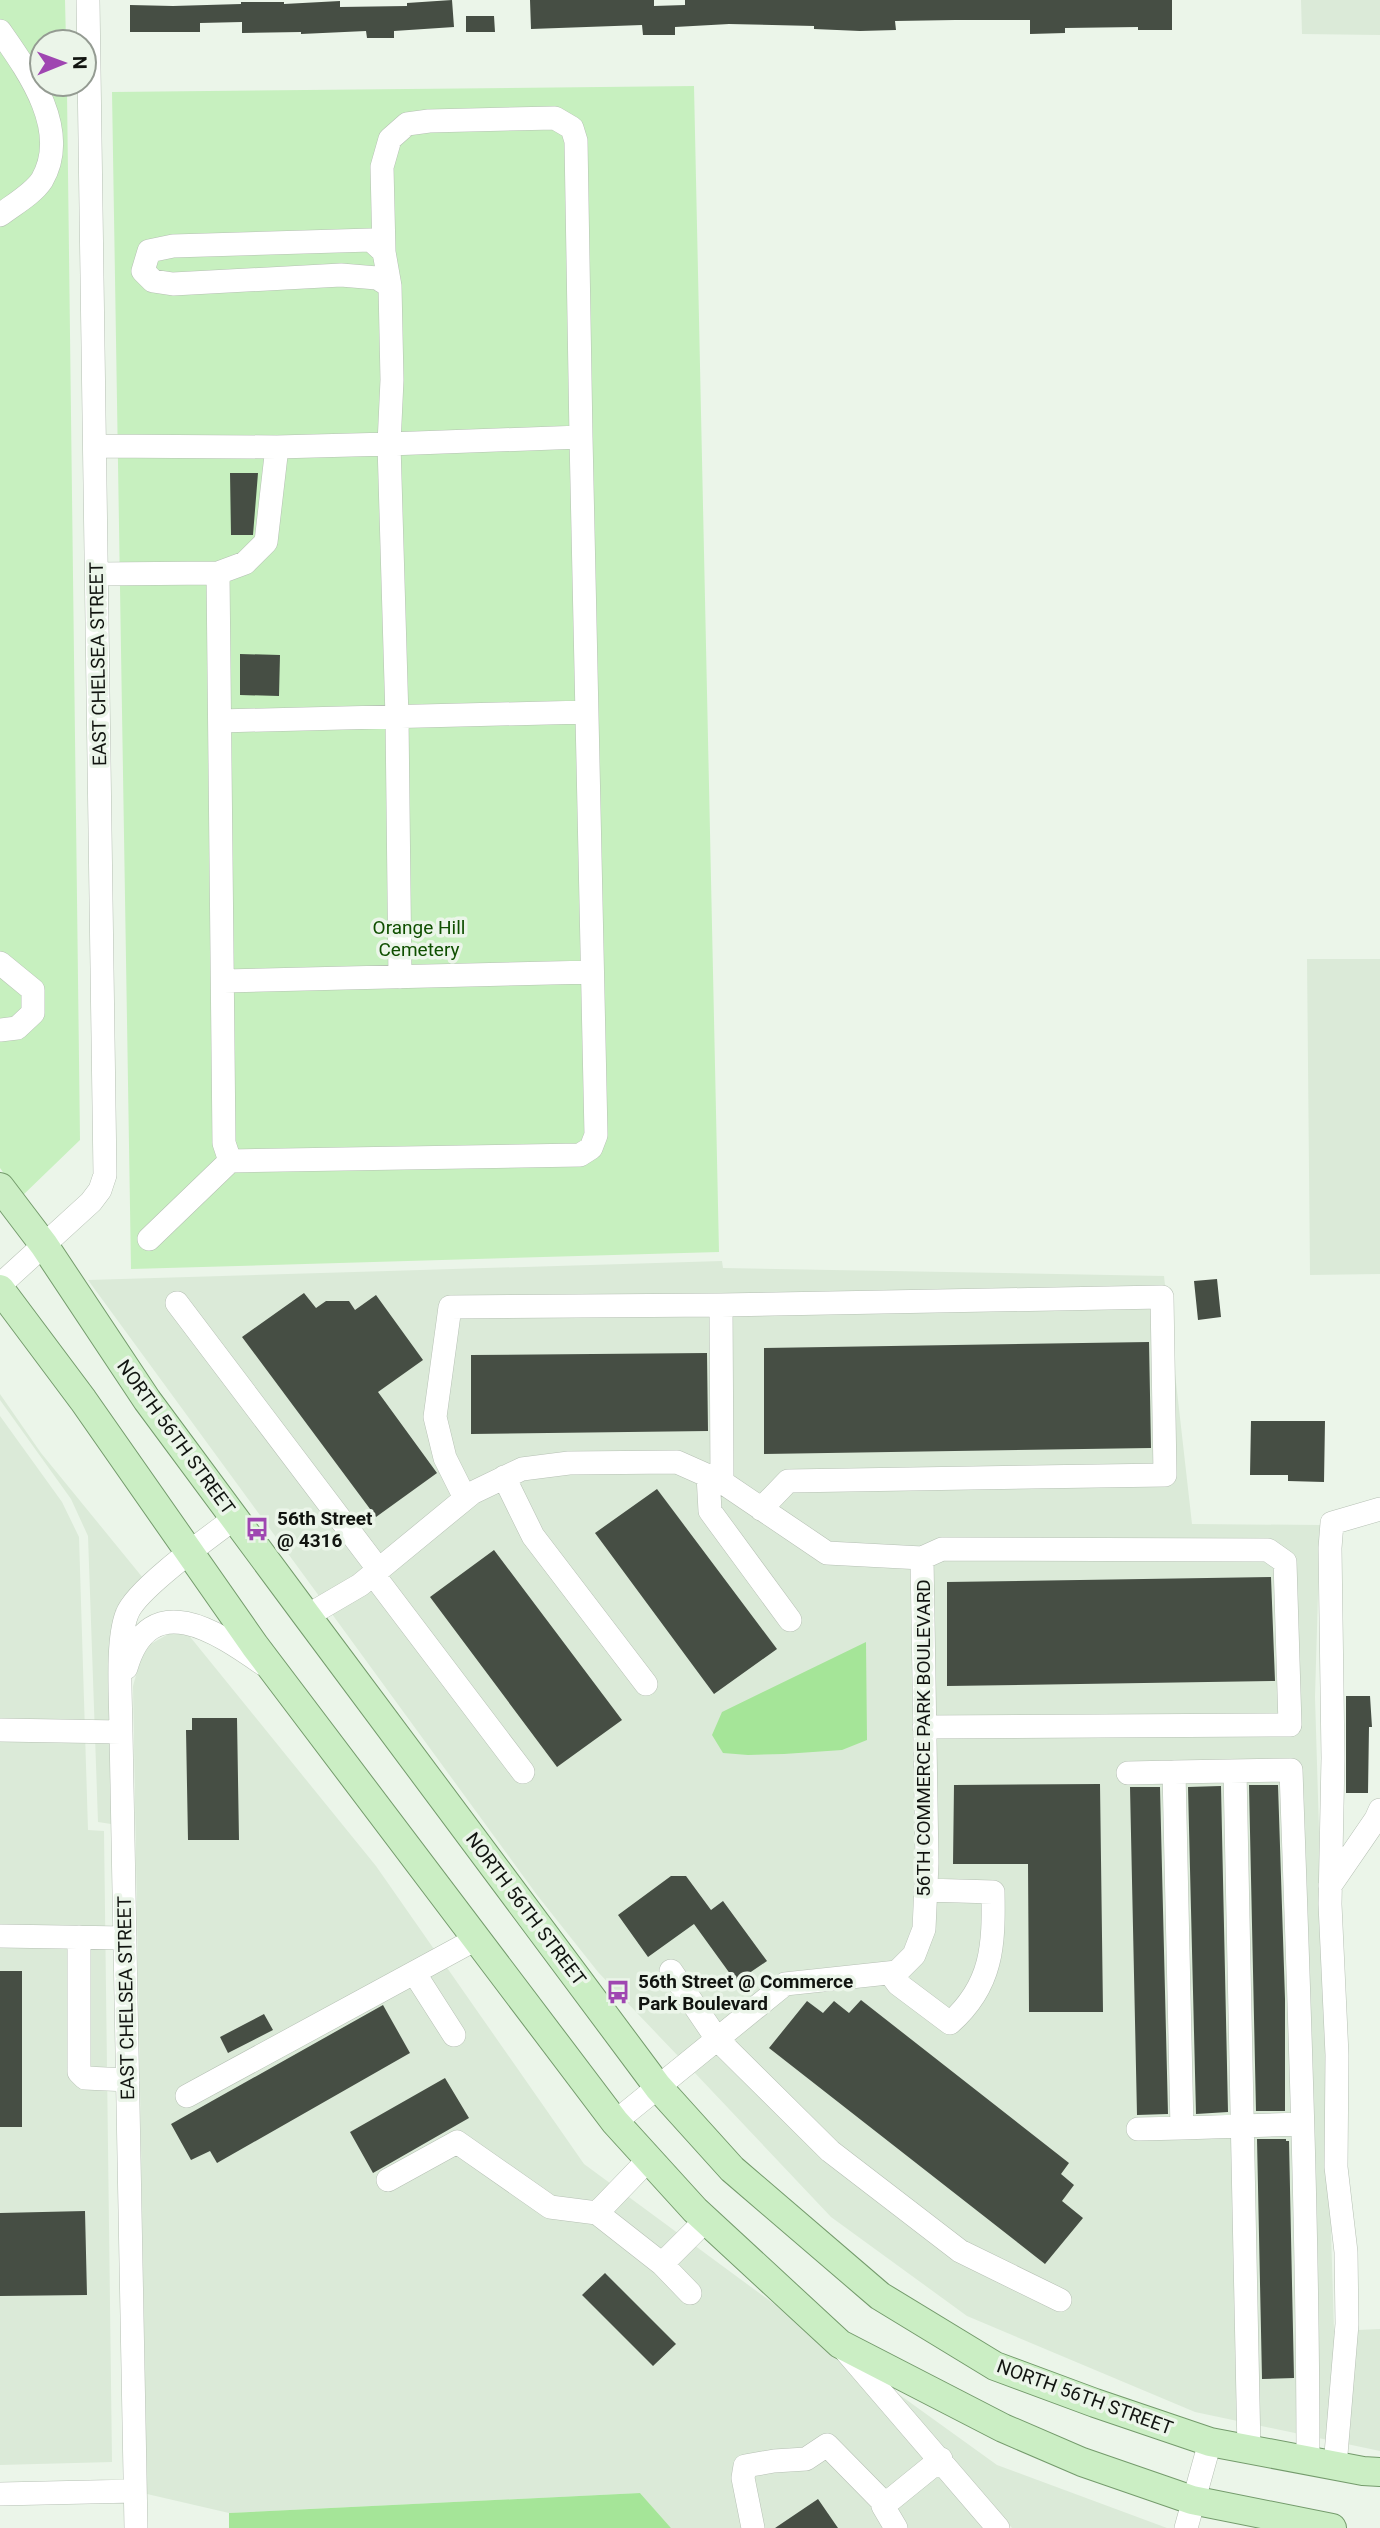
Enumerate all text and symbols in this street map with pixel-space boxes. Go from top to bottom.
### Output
north arrow [28,28,98,98]
text: N [68,56,91,70]
street label: EAST CHELSEA STREET [85,562,111,766]
park label: Orange Hill Cemetery [373,916,465,961]
street label: NORTH 56TH STREET [112,1355,240,1519]
place label: 56th Street @ 4316 [277,1507,373,1552]
bus stop icon: 56th Street @ 4316 [243,1515,271,1543]
street label: 56TH COMMERCE PARK BOULEVARD [912,1579,935,1897]
street label: NORTH 56TH STREET [461,1828,591,1990]
street label: EAST CHELSEA STREET [113,1896,139,2100]
place label: 56th Street @ Commerce Park Boulevard [638,1970,853,2015]
bus stop icon: 56th Street @ Commerce Park Boulevard [604,1978,632,2006]
street label: NORTH 56TH STREET [994,2354,1176,2440]

